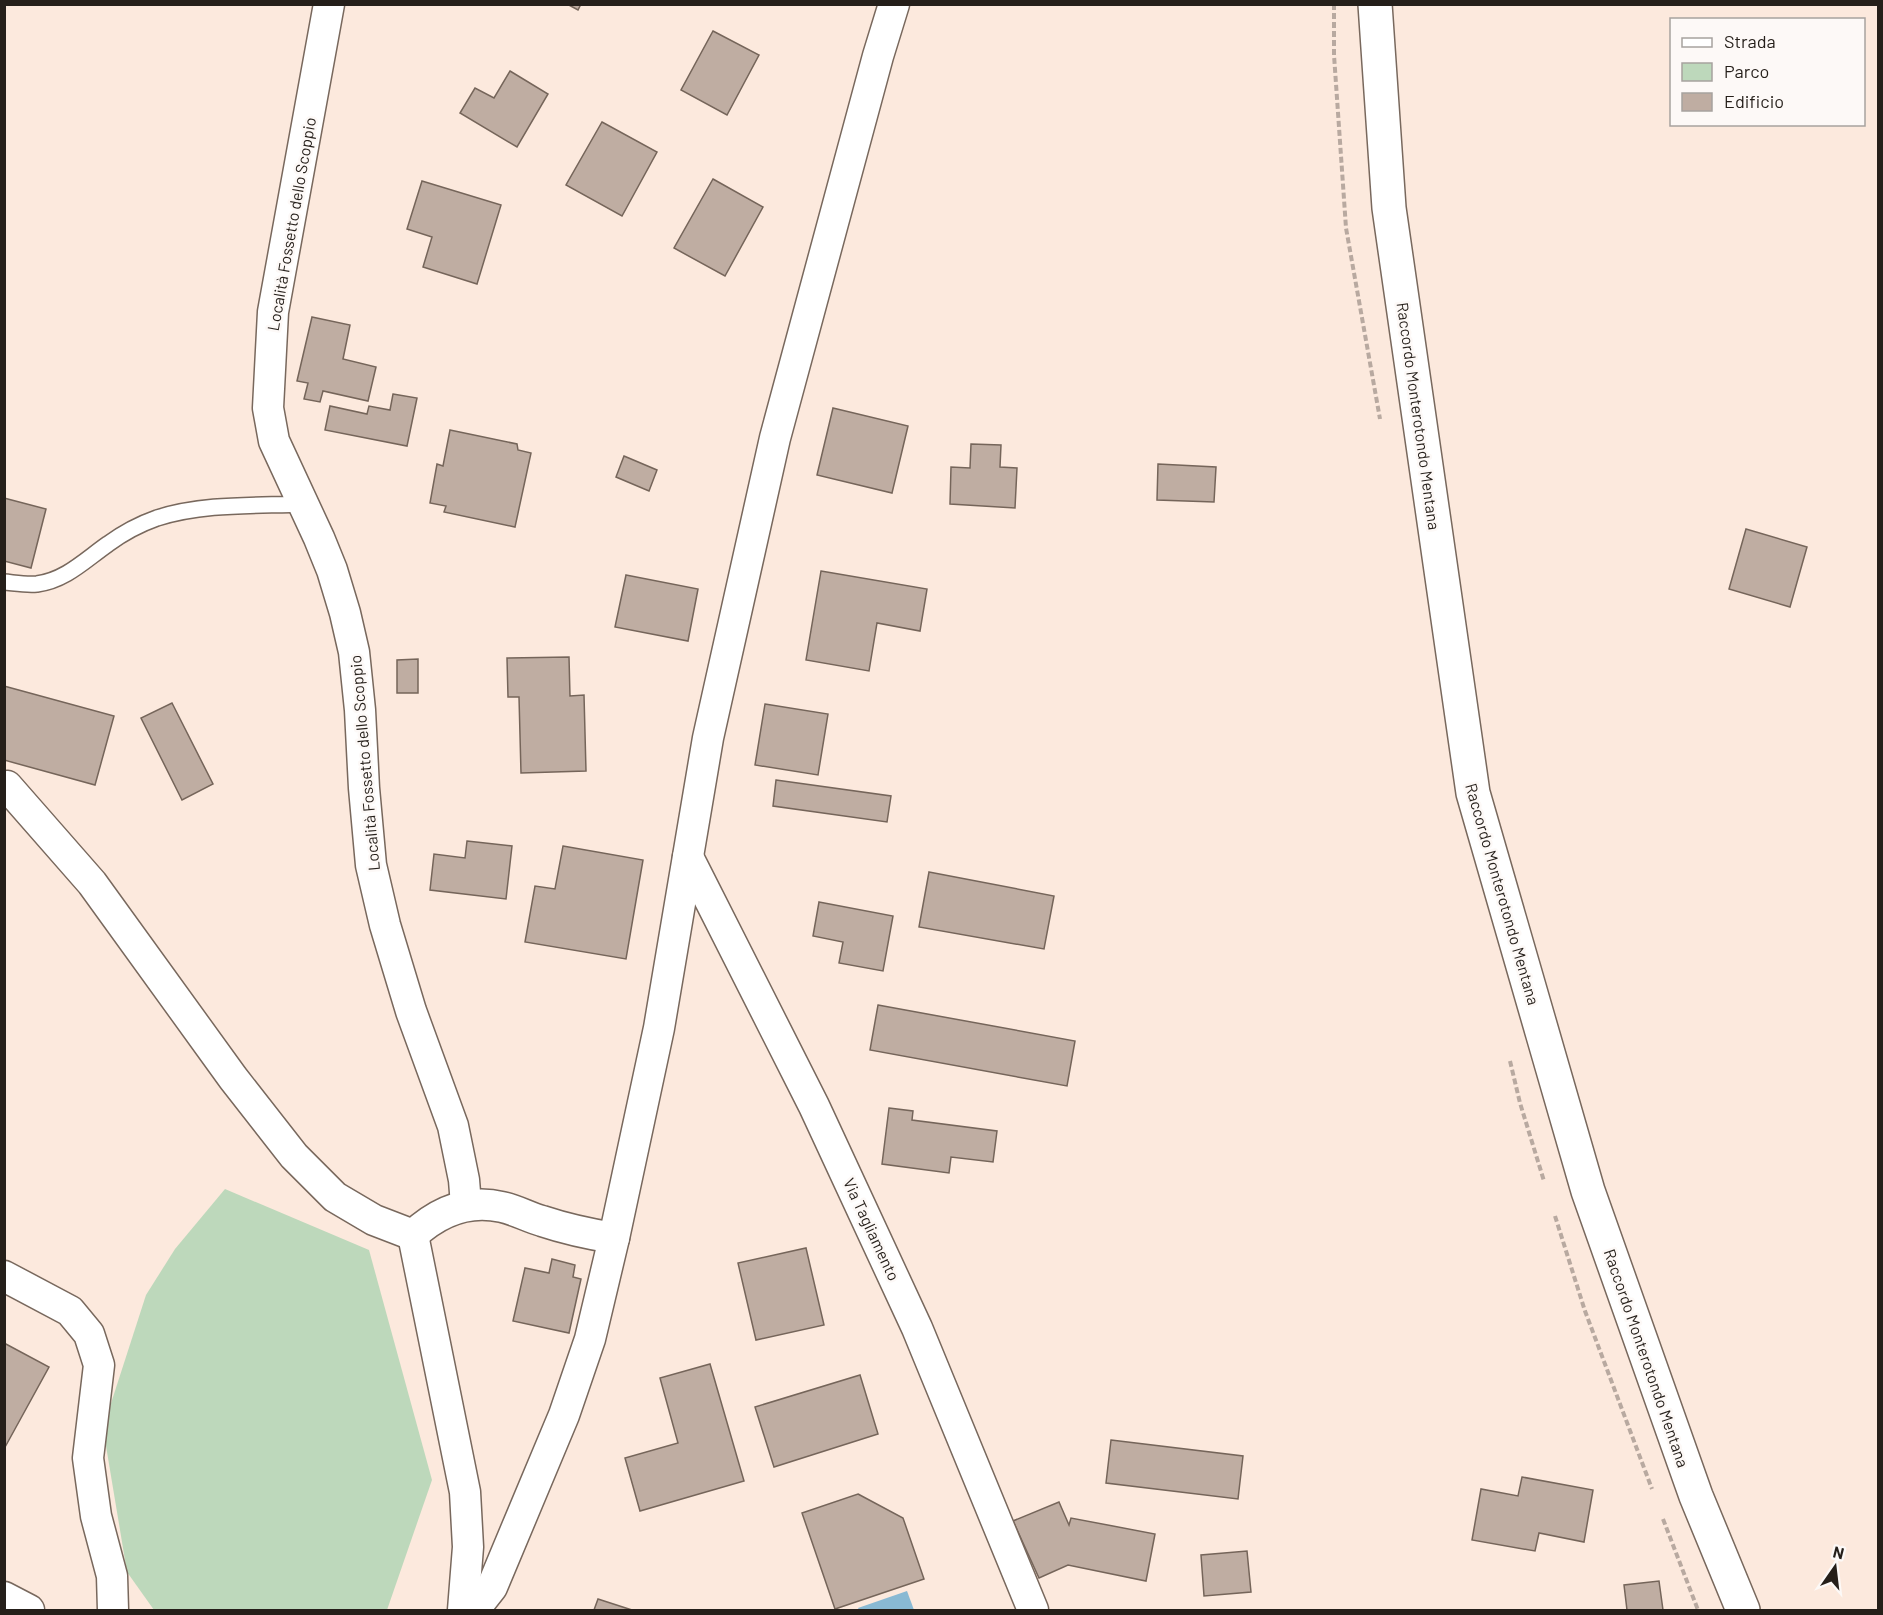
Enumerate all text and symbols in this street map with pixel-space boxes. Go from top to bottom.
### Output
legend [1670,18,1865,126]
text: Strada [1724,30,1776,52]
text: Parco [1724,60,1769,82]
text: Edificio [1724,90,1784,112]
street label: Località Fossetto dello Scoppio [263,116,319,332]
street label: Raccordo Monterotondo Mentana [1394,301,1444,531]
street label: Località Fossetto dello Scoppio [345,654,383,872]
street label: Raccordo Monterotondo Mentana [1462,781,1544,1007]
street label: Via Tagliamento [840,1175,904,1283]
street label: Raccordo Monterotondo Mentana [1601,1246,1693,1470]
north arrow [1805,1537,1865,1597]
text: N [1831,1541,1846,1562]

